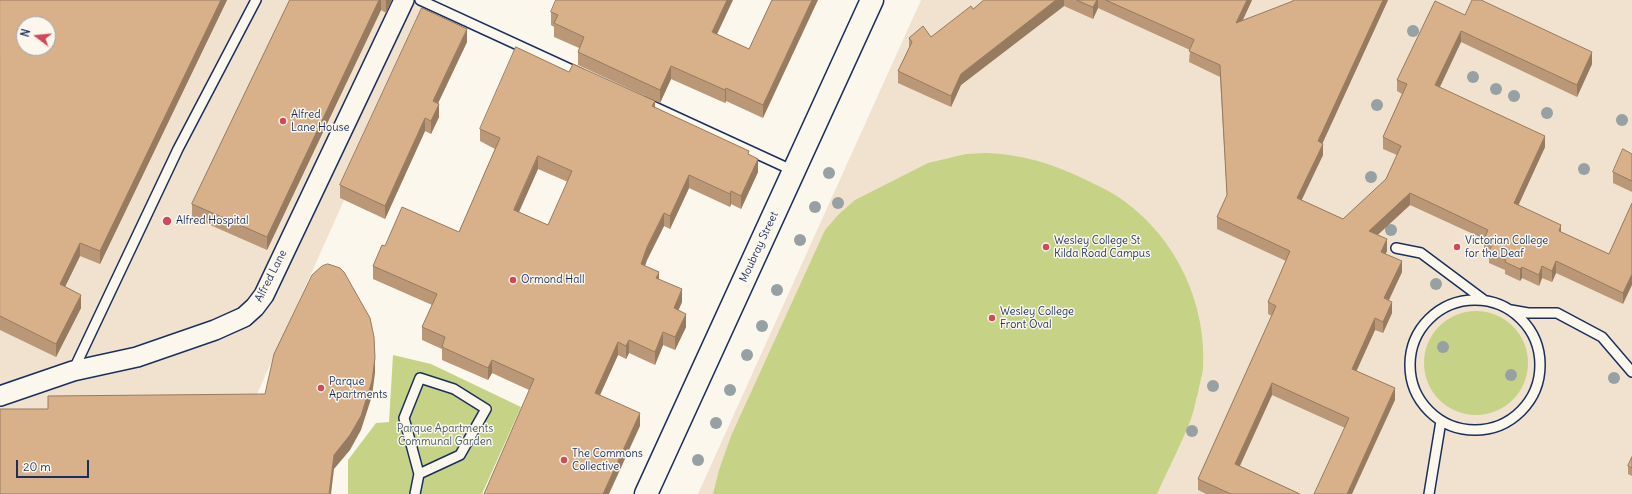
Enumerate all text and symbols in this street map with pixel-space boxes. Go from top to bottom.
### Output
north arrow [16,16,56,56]
text: N [18,27,33,39]
place label: Alfred Lane House [291,108,350,134]
marker: Alfred Lane House [278,116,288,126]
street label: Moubray Street [737,210,781,284]
place label: Alfred Hospital [176,214,249,228]
marker: Alfred Hospital [161,215,173,227]
place label: Wesley College St Kilda Road Campus [1054,234,1150,260]
place label: Victorian College for the Deaf [1465,234,1548,260]
marker: Wesley College St Kilda Road Campus [1041,242,1051,252]
marker: Victorian College for the Deaf [1452,242,1462,252]
street label: Alfred Lane [252,248,290,304]
place label: Ormond Hall [521,273,584,287]
marker: Ormond Hall [508,275,518,285]
place label: Wesley College Front Oval [1000,305,1074,331]
marker: Wesley College Front Oval [987,313,997,323]
place label: Parque Apartments [329,375,387,401]
marker: Parque Apartments [316,383,326,393]
park label: Parque Apartments Communal Garden [397,422,493,448]
place label: The Commons Collective [572,447,643,473]
scale bar [18,452,91,478]
marker: The Commons Collective [559,455,569,465]
text: 20 m [23,459,51,474]

